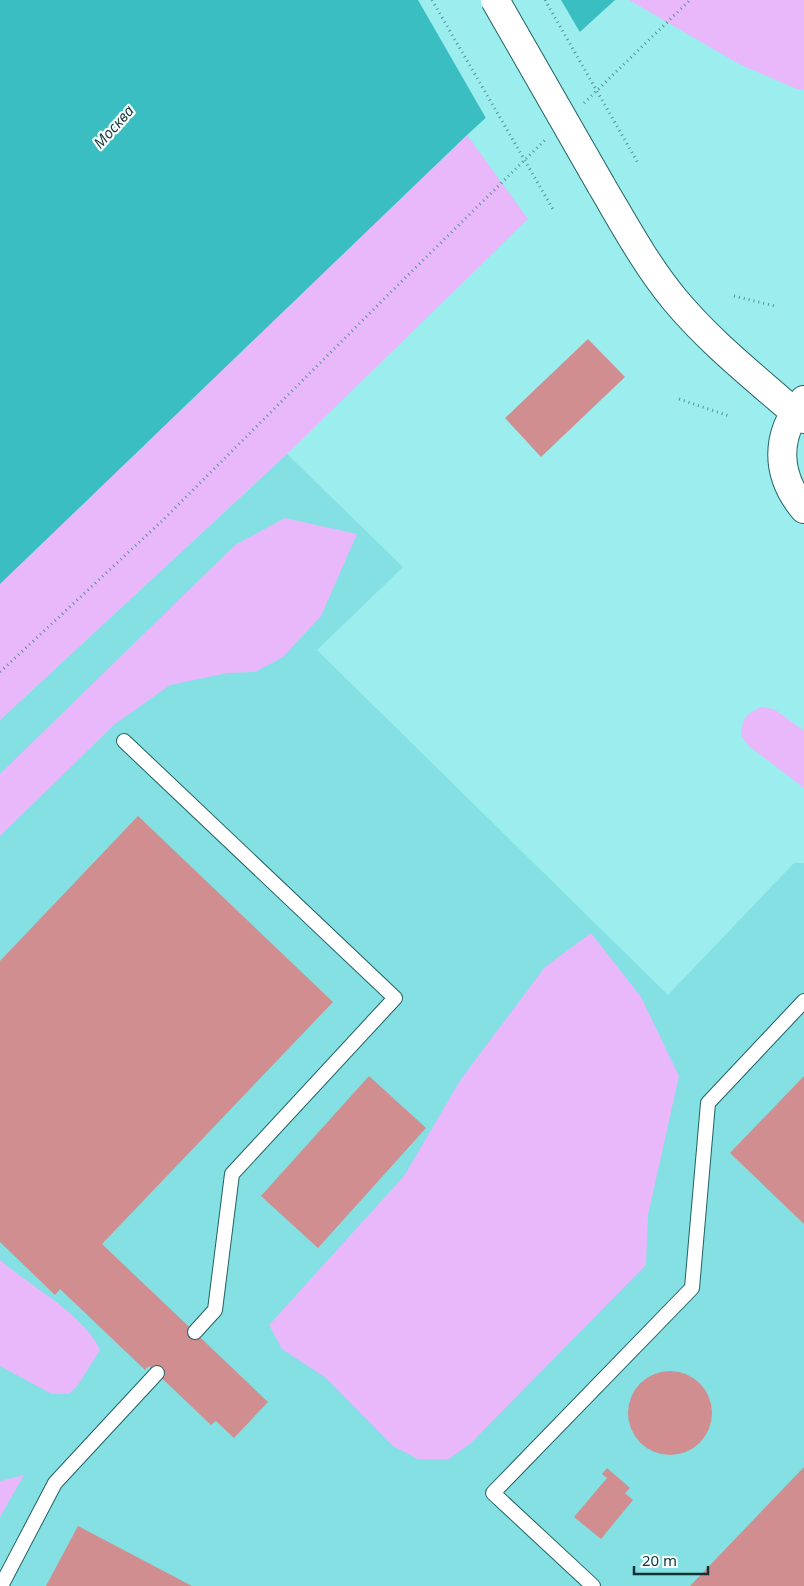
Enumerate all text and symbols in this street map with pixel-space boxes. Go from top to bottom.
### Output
water label: Москва [89,100,138,152]
scale bar [634,1544,708,1576]
text: 20 m [642,1550,677,1570]

